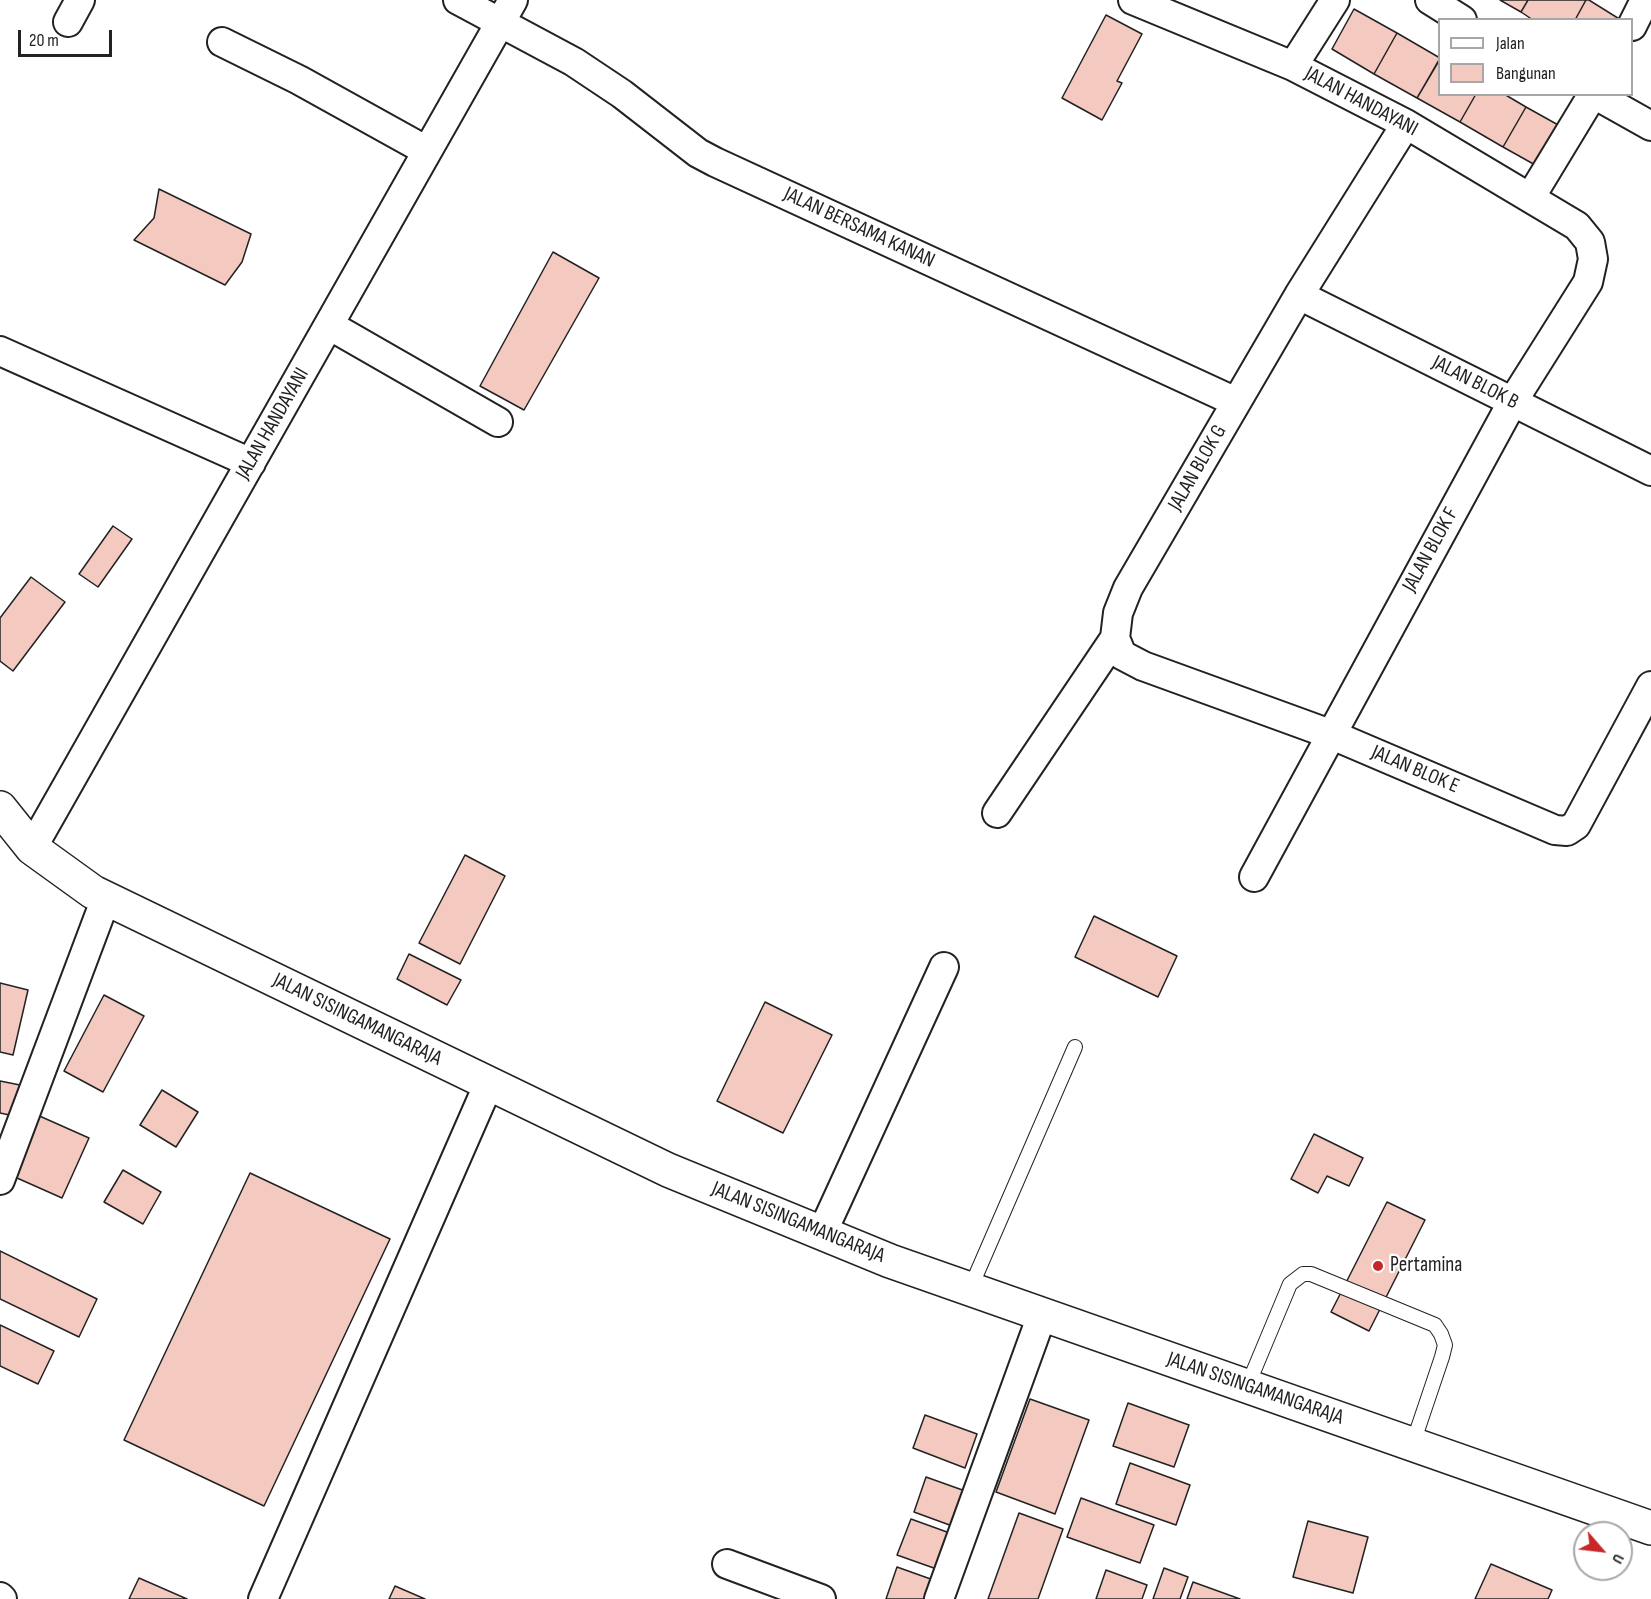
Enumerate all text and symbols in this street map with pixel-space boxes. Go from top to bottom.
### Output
scale bar [21,18,116,56]
legend [1438,18,1633,96]
text: 20 m [29,30,59,51]
text: Jalan [1496,33,1525,54]
street label: JALAN HANDAYANI [1300,62,1422,142]
text: Bangunan [1496,63,1556,84]
street label: JALAN BERSAMA KANAN [779,182,939,274]
street label: JALAN BLOK B [1428,351,1522,415]
street label: JALAN HANDAYANI [231,364,315,484]
street label: JALAN BLOK G [1163,421,1233,515]
street label: JALAN BLOK F [1398,503,1464,597]
street label: JALAN BLOK E [1367,740,1463,800]
street label: JALAN SISINGAMANGARAJA [268,968,446,1072]
street label: JALAN SISINGAMANGARAJA [708,1177,888,1269]
place label: Pertamina [1390,1253,1462,1279]
marker: Pertamina [1371,1259,1385,1273]
street label: JALAN SISINGAMANGARAJA [1164,1347,1346,1431]
north arrow [1573,1521,1633,1581]
text: U [1607,1551,1628,1567]

